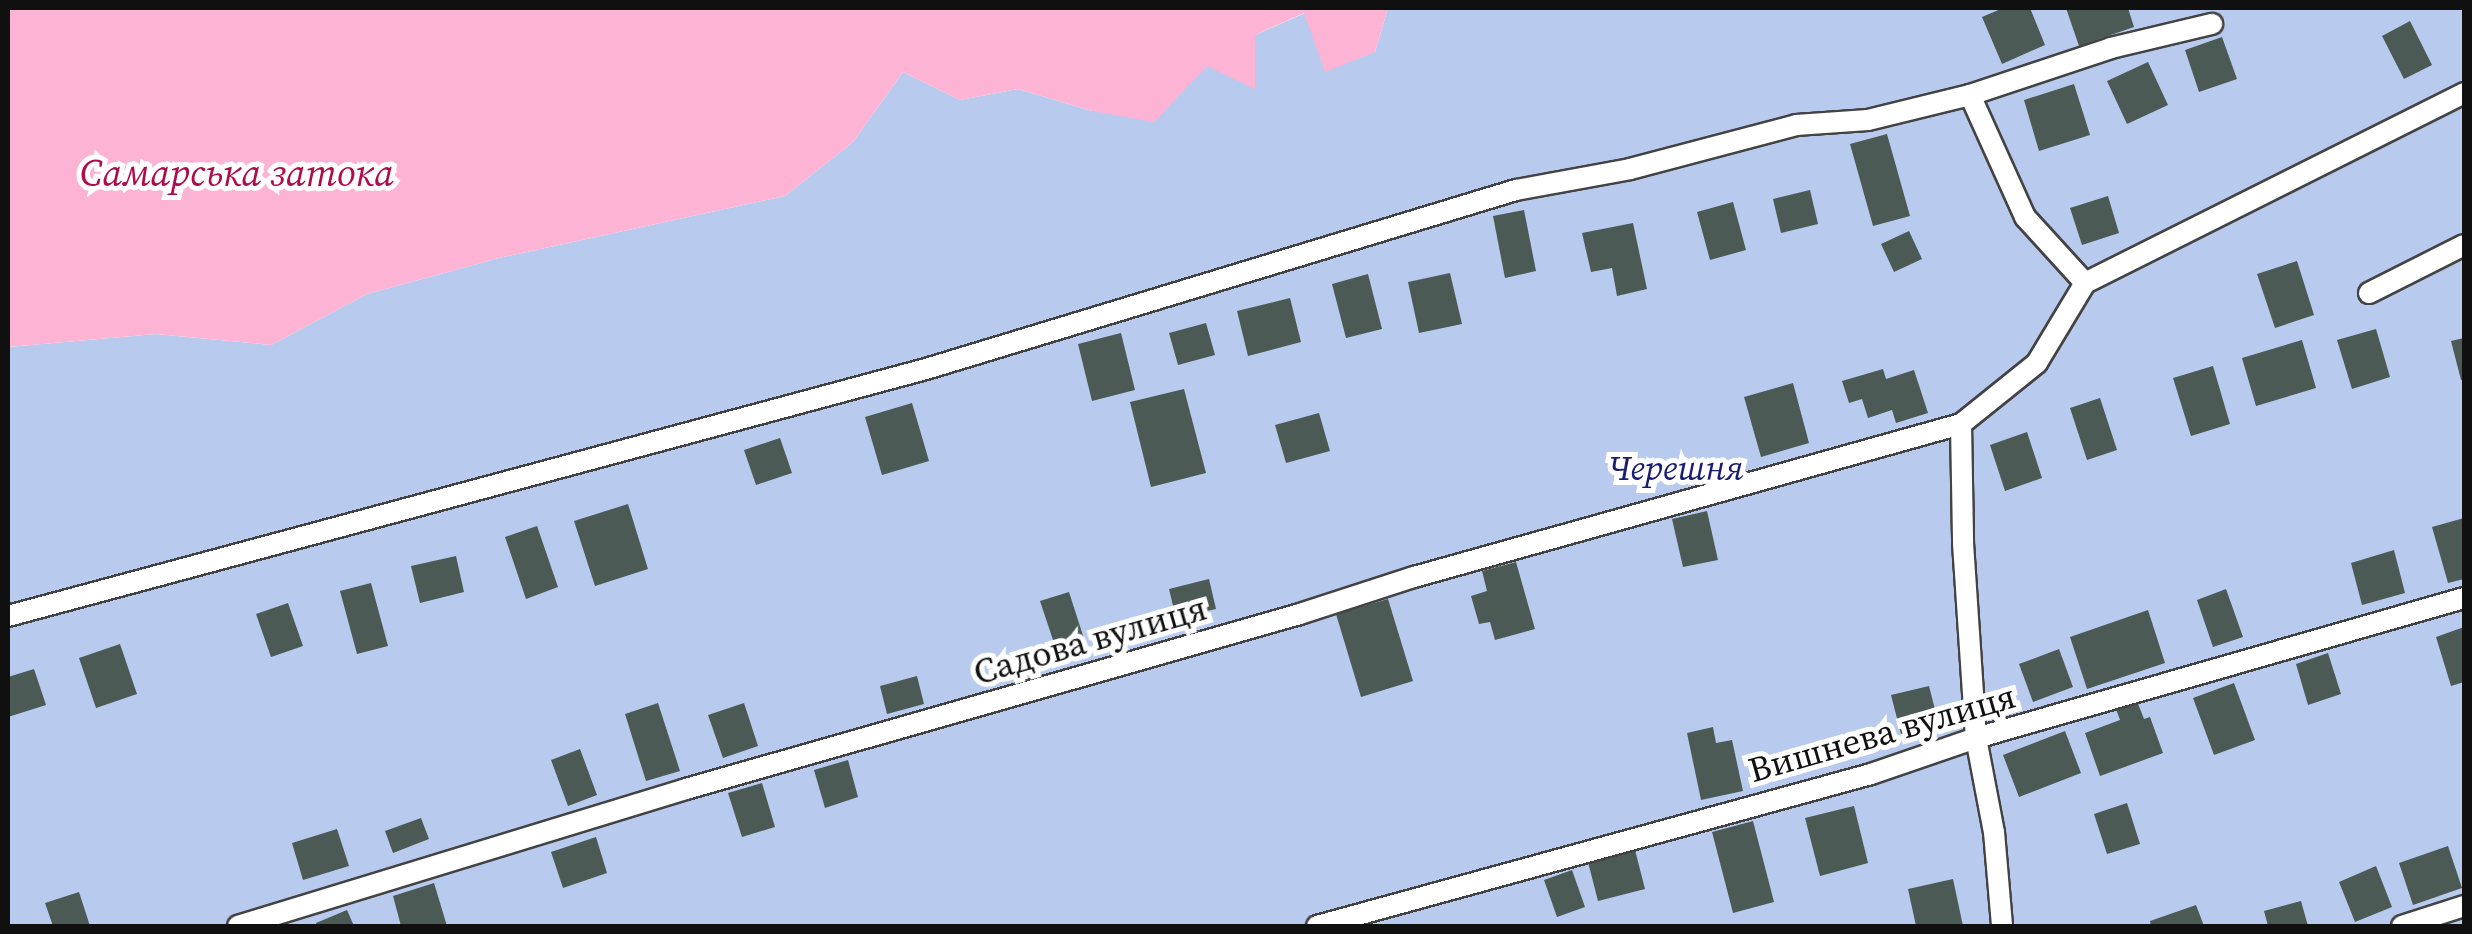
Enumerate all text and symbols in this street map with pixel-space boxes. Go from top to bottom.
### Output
water label: Самарська затока [80,151,394,197]
park label: Черешня [1609,447,1743,489]
street label: Садова вулиця [969,587,1211,693]
street label: Вишнева вулиця [1744,675,2020,791]

